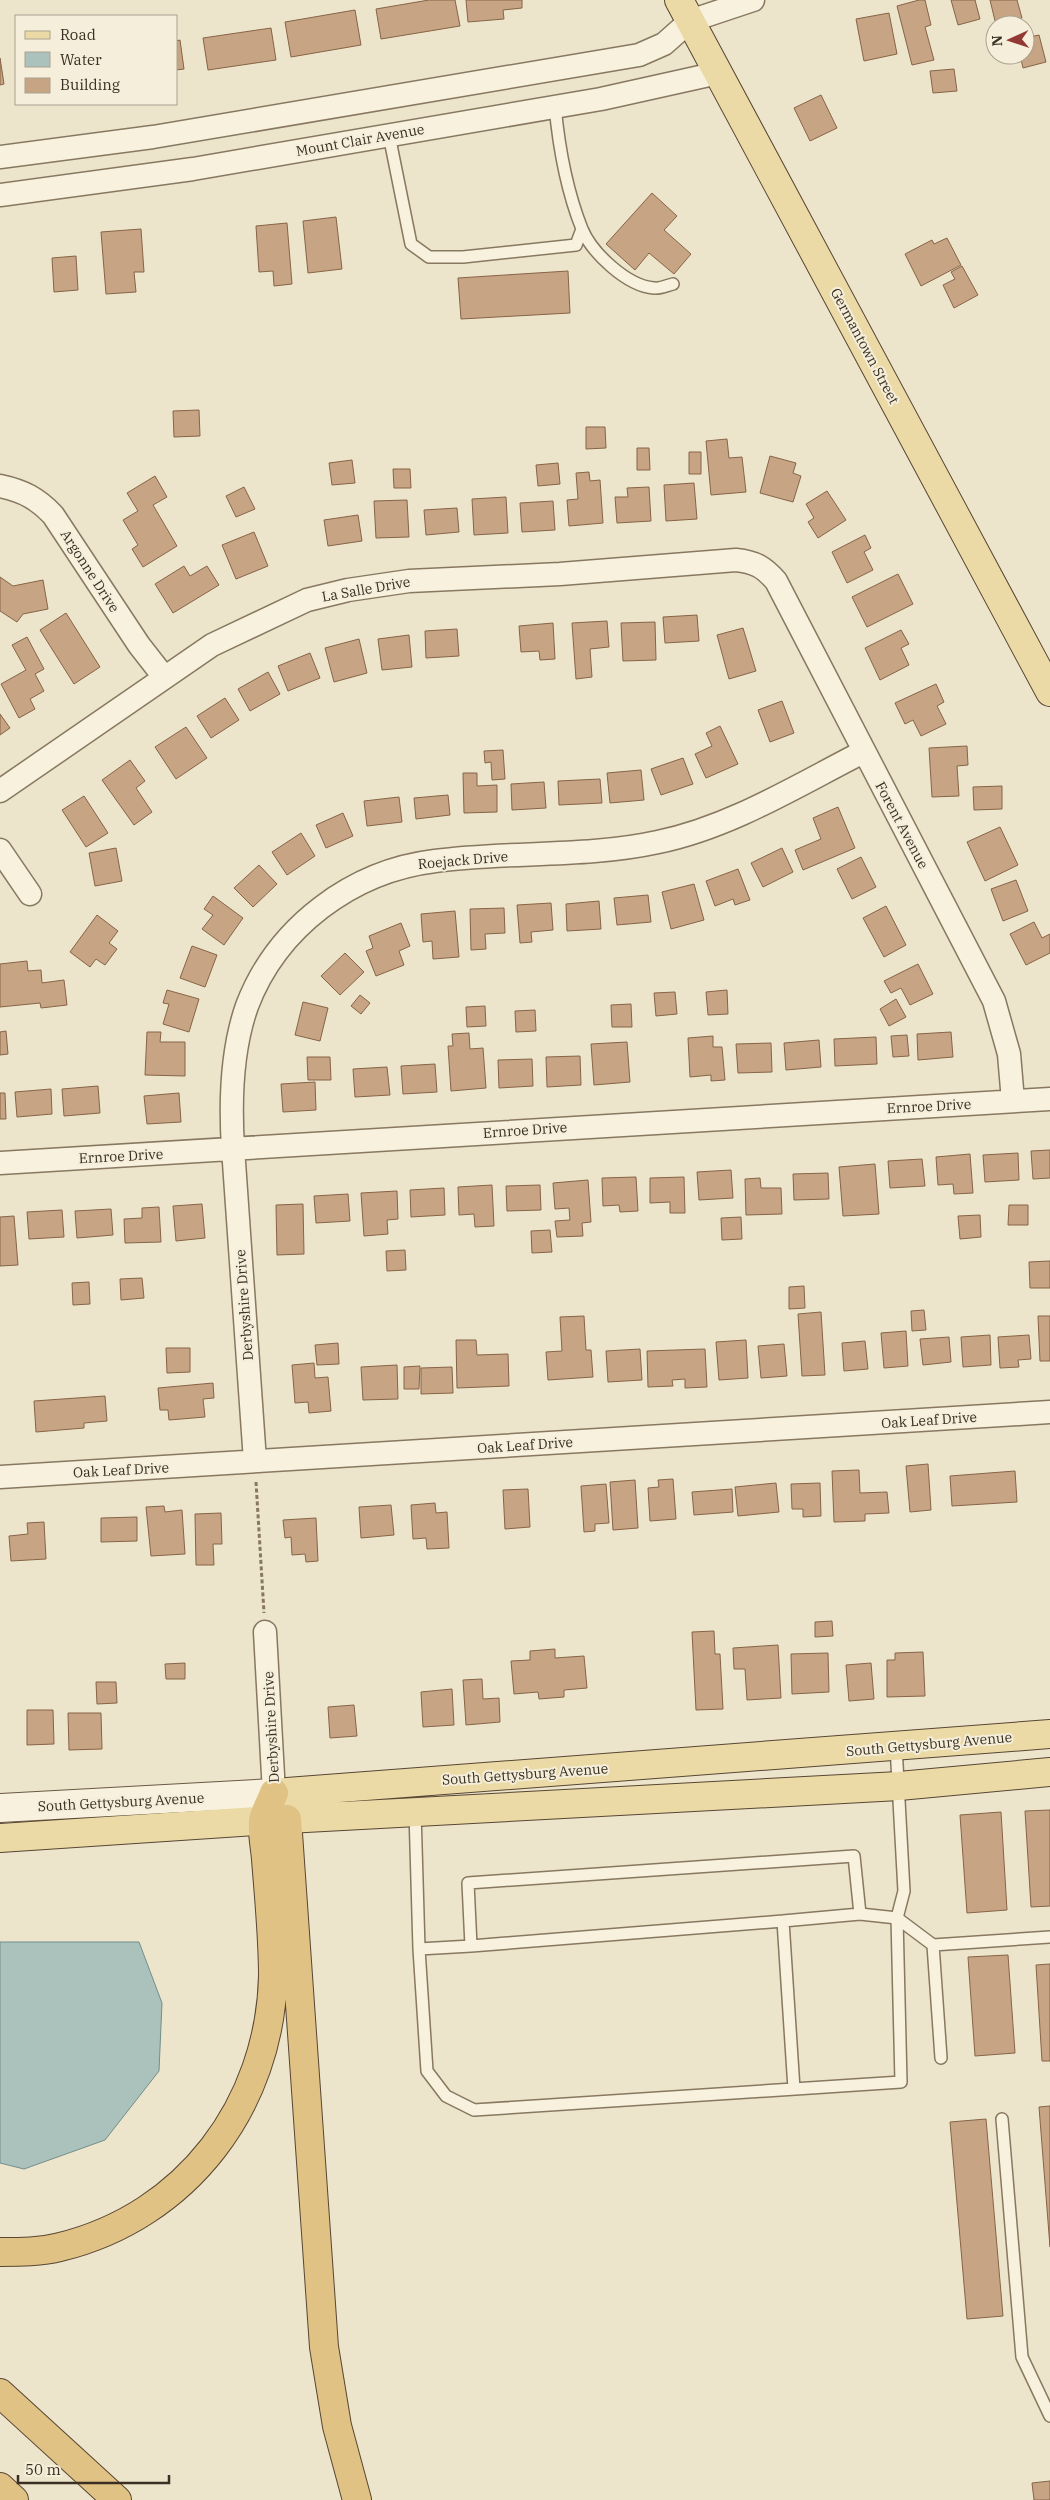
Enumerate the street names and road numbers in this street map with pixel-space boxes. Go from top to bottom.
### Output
street label: Mount Clair Avenue [294,120,426,160]
street label: Germantown Street [827,285,903,407]
street label: Argonne Drive [57,526,123,616]
street label: La Salle Drive [320,572,412,606]
street label: Forent Avenue [871,778,933,872]
street label: Roejack Drive [417,847,509,873]
street label: Ernroe Drive [886,1095,972,1117]
street label: Ernroe Drive [482,1118,568,1142]
street label: Ernroe Drive [78,1145,164,1167]
street label: Derbyshire Drive [231,1249,257,1361]
street label: Oak Leaf Drive [880,1408,978,1432]
street label: Oak Leaf Drive [476,1433,574,1457]
street label: Oak Leaf Drive [73,1459,169,1481]
street label: Derbyshire Drive [259,1671,283,1783]
street label: South Gettysburg Avenue [845,1728,1013,1760]
street label: South Gettysburg Avenue [441,1759,609,1789]
street label: South Gettysburg Avenue [37,1789,205,1815]

